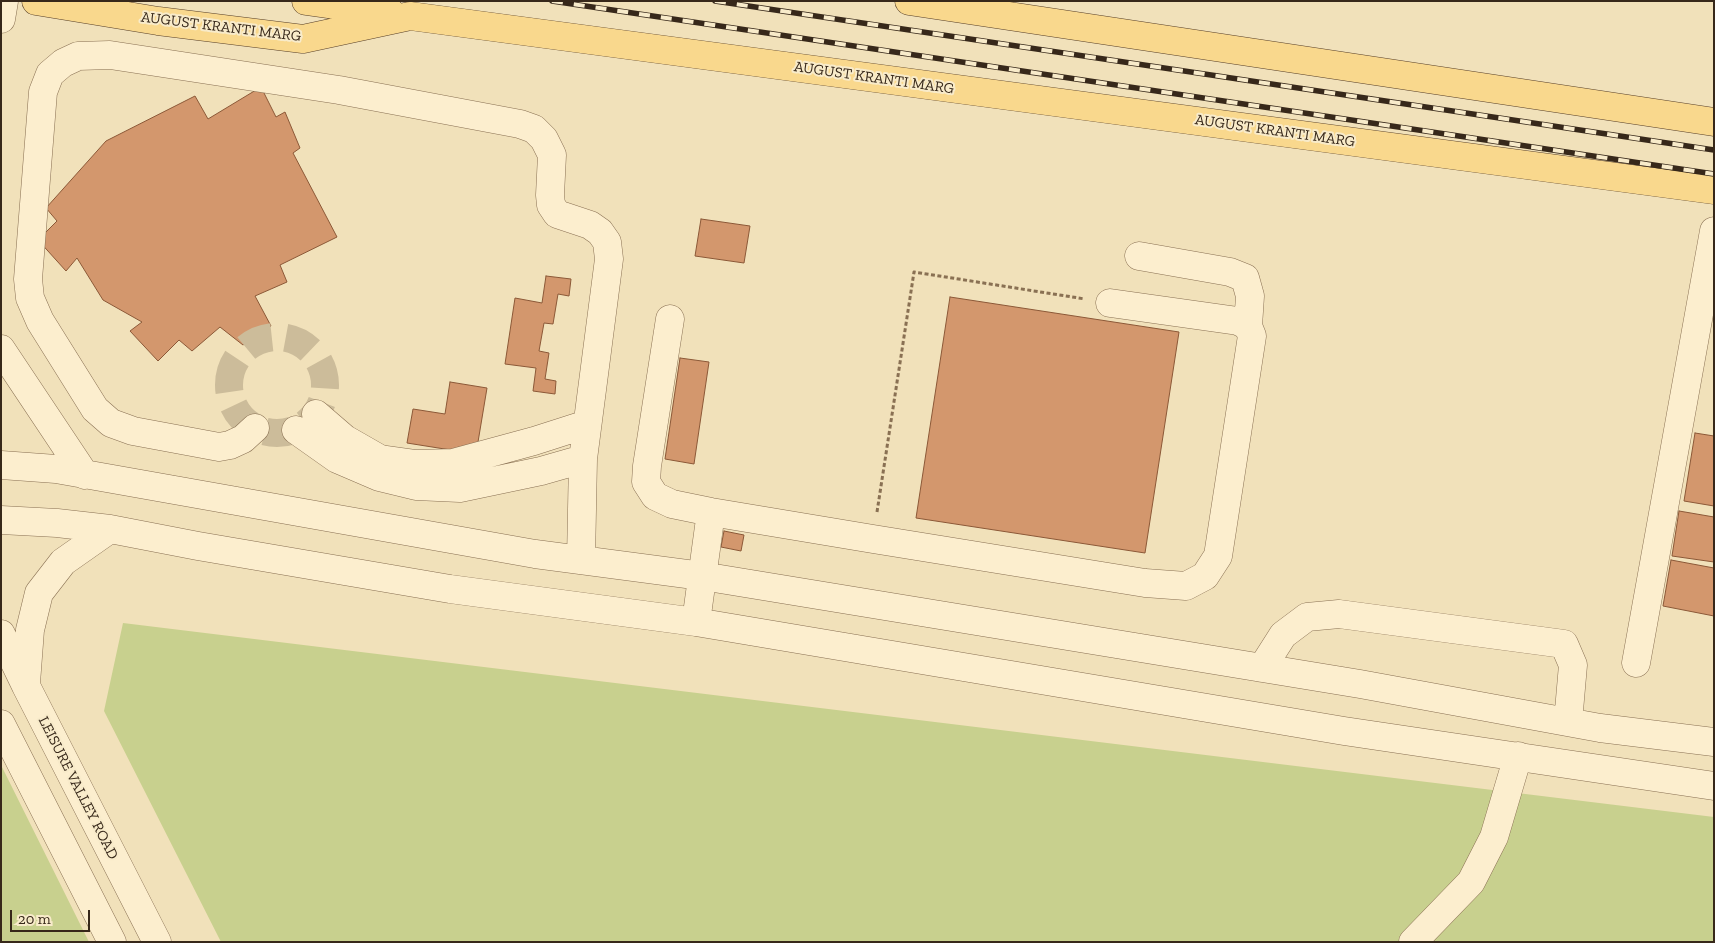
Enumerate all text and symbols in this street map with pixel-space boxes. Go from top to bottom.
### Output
street label: AUGUST KRANTI MARG [140,8,302,46]
street label: AUGUST KRANTI MARG [793,58,955,98]
street label: AUGUST KRANTI MARG [1194,111,1356,151]
street label: LEISURE VALLEY ROAD [34,713,122,863]
scale bar [12,900,92,932]
text: 20 m [18,910,51,928]

